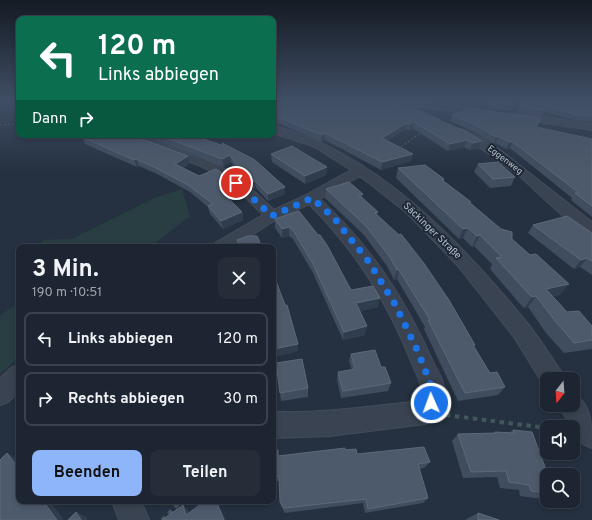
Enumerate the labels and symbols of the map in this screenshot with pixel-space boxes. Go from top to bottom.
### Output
street label: Eggenweg [485,143,525,177]
pin [219,166,253,200]
street label: Säckinger Straße [400,200,464,262]
north arrow [540,372,580,412]
position arrow [410,382,452,424]

